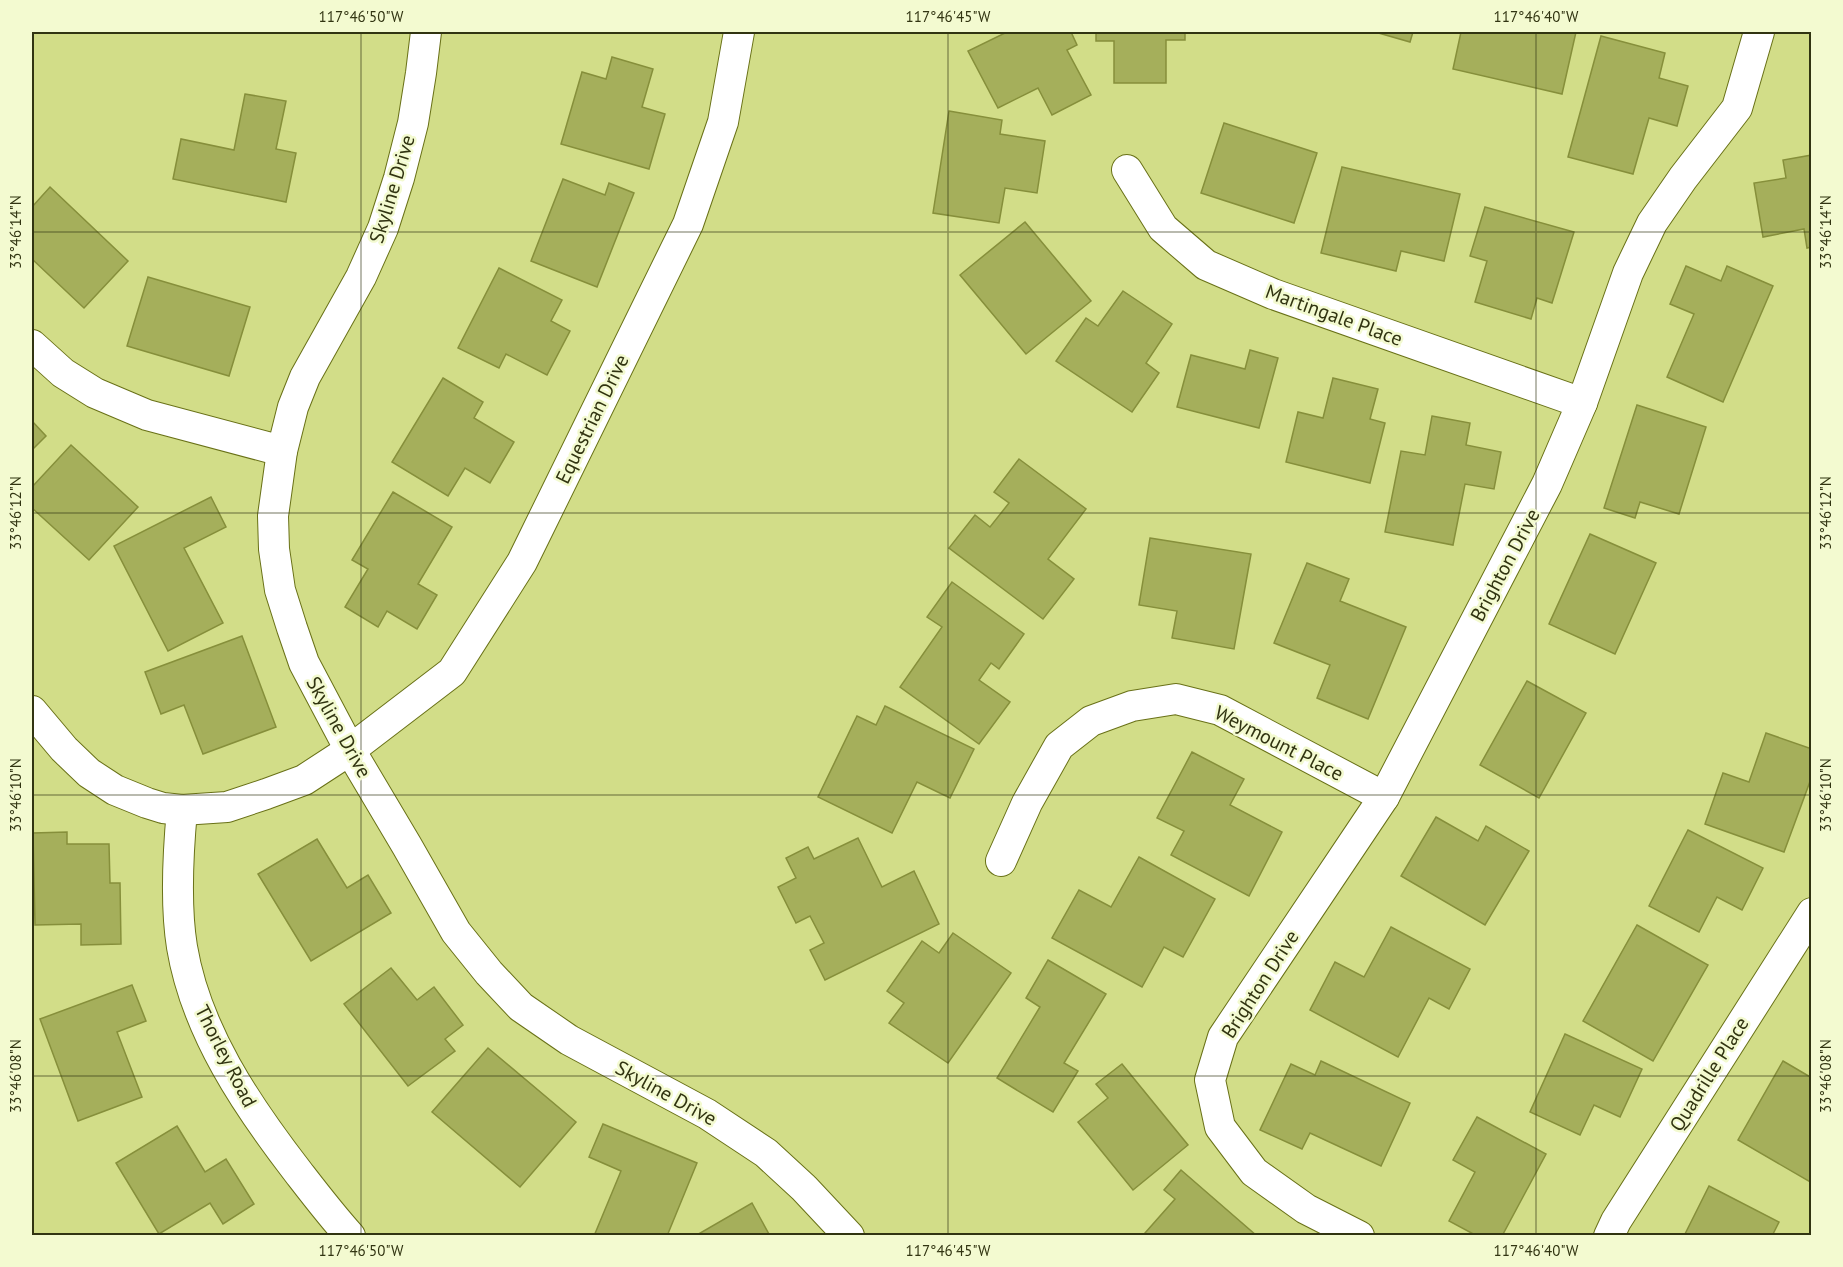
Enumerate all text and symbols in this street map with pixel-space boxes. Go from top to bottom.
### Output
text: 117°46'50"W [319,7,404,26]
text: 117°46'45"W [906,7,991,26]
text: 117°46'40"W [1494,7,1579,26]
street label: Skyline Drive [363,132,421,246]
text: 33°46'14"N [6,195,25,269]
text: 33°46'14"N [1816,195,1835,269]
street label: Martingale Place [1262,278,1406,352]
street label: Equestrian Drive [549,350,635,488]
text: 33°46'12"N [6,476,25,550]
text: 33°46'12"N [1816,476,1835,550]
street label: Brighton Drive [1464,504,1546,626]
street label: Skyline Drive [301,672,377,782]
street label: Weymount Place [1210,699,1348,787]
text: 33°46'10"N [6,758,25,832]
text: 33°46'10"N [1816,758,1835,832]
street label: Brighton Drive [1215,925,1305,1043]
street label: Thorley Road [189,1000,263,1112]
street label: Quadrille Place [1663,1012,1755,1136]
text: 33°46'08"N [6,1039,25,1113]
text: 33°46'08"N [1816,1039,1835,1113]
street label: Skyline Drive [611,1055,721,1131]
text: 117°46'50"W [319,1241,404,1260]
text: 117°46'45"W [906,1241,991,1260]
text: 117°46'40"W [1494,1241,1579,1260]

